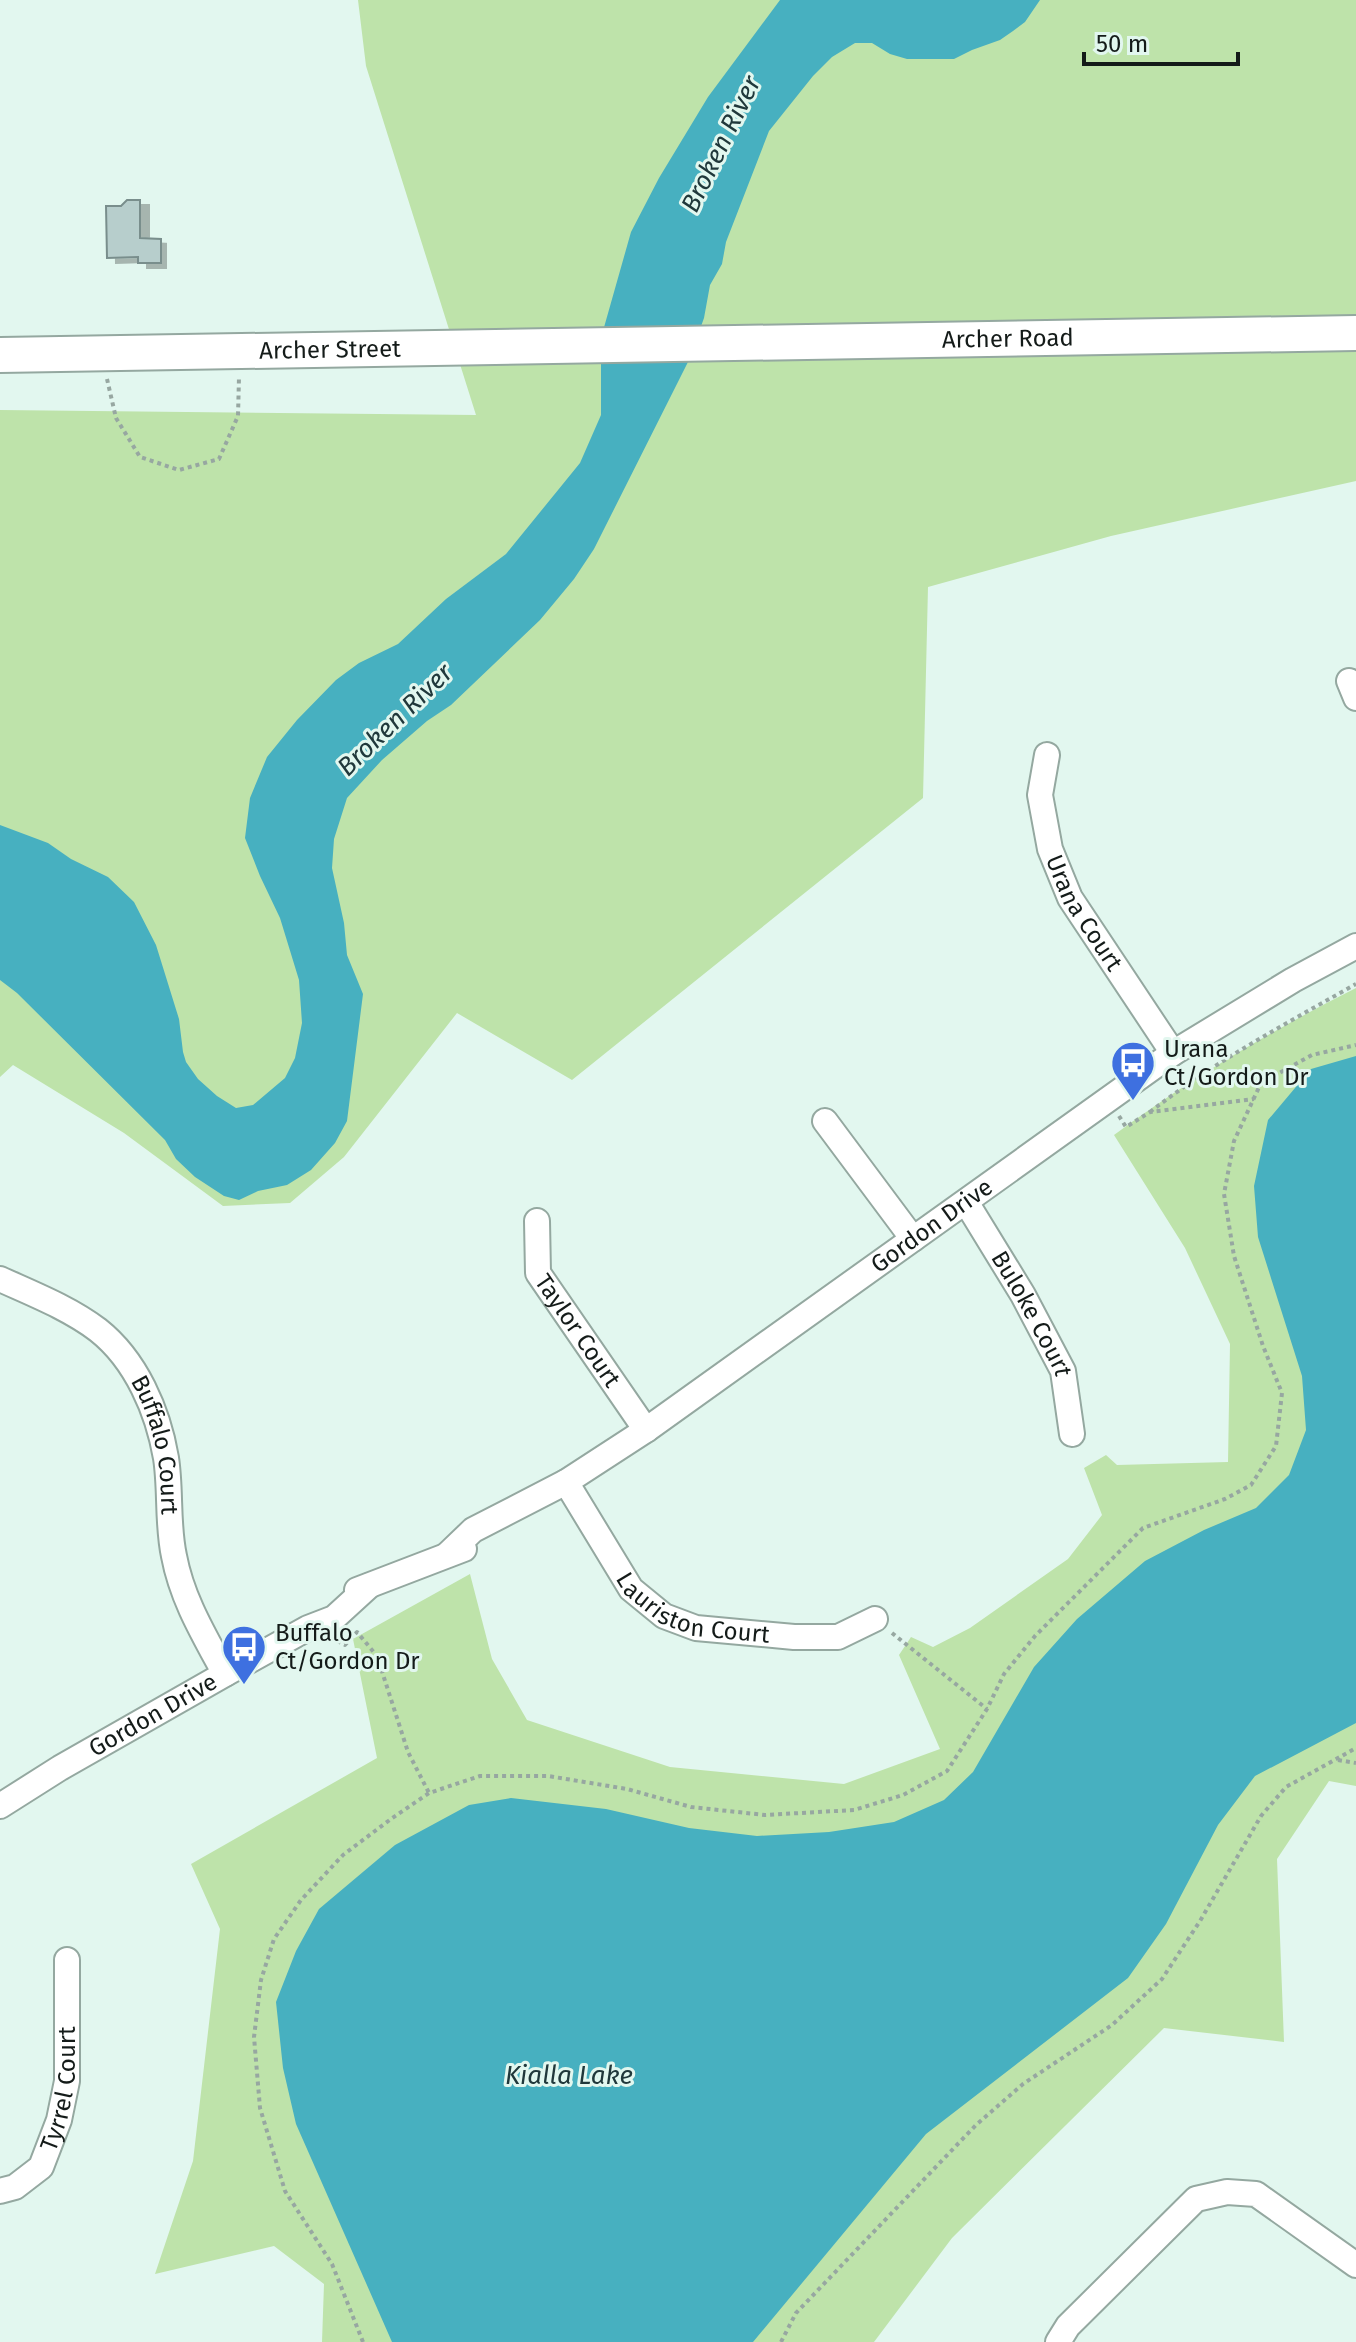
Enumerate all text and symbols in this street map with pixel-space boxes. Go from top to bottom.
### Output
scale bar [1084,16,1238,66]
text: 50 m [1096,30,1148,58]
water label: Broken River [675,70,768,217]
street label: Archer Road [942,324,1074,354]
street label: Archer Street [259,334,401,365]
water label: Broken River [331,657,460,783]
street label: Urana Court [1040,851,1129,976]
place label: Urana Ct/Gordon Dr [1164,1035,1309,1091]
bus stop icon: Urana Ct/Gordon Dr [1109,1039,1157,1102]
street label: Gordon Drive [865,1173,998,1279]
street label: Buloke Court [985,1246,1078,1378]
street label: Taylor Court [529,1269,627,1393]
street label: Buffalo Court [125,1370,184,1516]
street label: Lauriston Court [610,1567,771,1649]
place label: Buffalo Ct/Gordon Dr [275,1619,420,1675]
bus stop icon: Buffalo Ct/Gordon Dr [220,1623,268,1686]
street label: Gordon Drive [84,1668,222,1763]
street label: Tyrrel Court [35,2026,81,2155]
water label: Kialla Lake [505,2060,633,2091]

